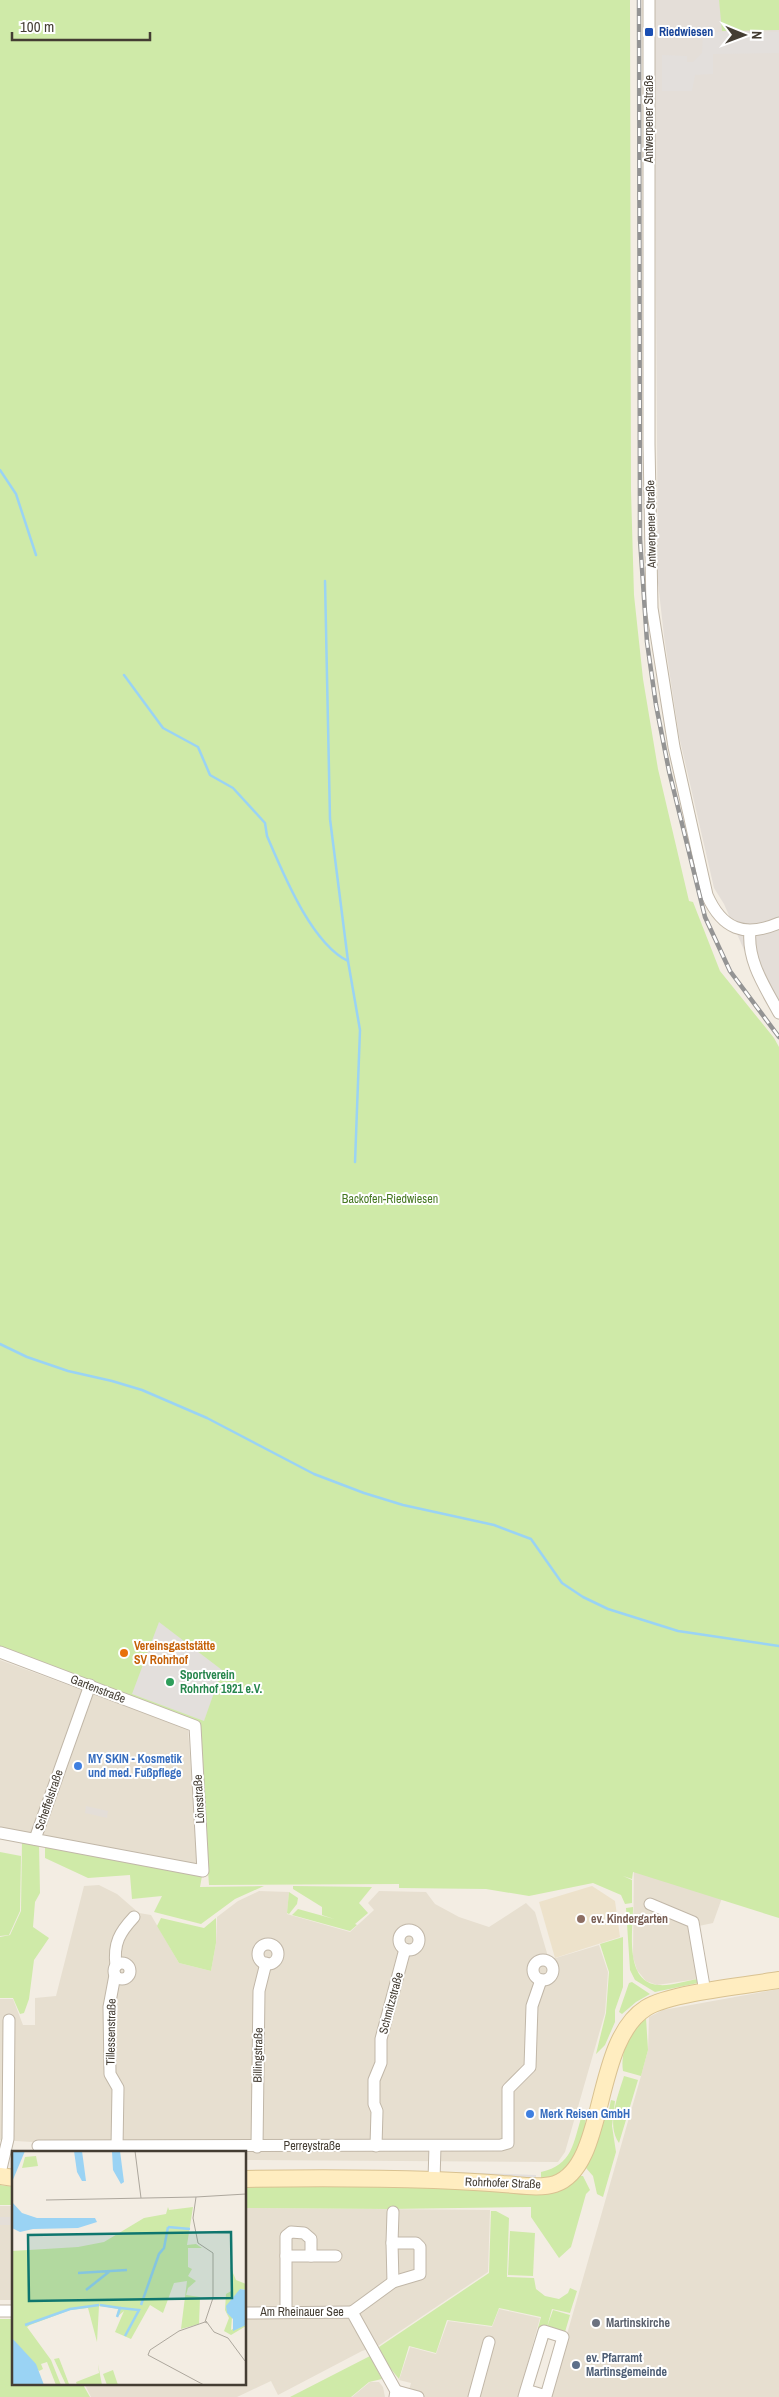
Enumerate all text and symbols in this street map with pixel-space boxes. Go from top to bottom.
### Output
scale bar [12,10,150,42]
north arrow [719,10,769,60]
text: 100 m [20,16,54,37]
place label: Riedwiesen [659,24,713,40]
marker: Riedwiesen [643,26,655,38]
text: N [748,31,766,40]
street label: Antwerpener Straße [641,75,657,164]
street label: Antwerpener Straße [642,480,660,569]
park label: Backofen-Riedwiesen [342,1191,438,1207]
place label: Vereinsgaststätte SV Rohrhof [134,1638,216,1668]
marker: Vereinsgaststätte SV Rohrhof [118,1647,130,1659]
place label: Sportverein Rohrhof 1921 e.V. [180,1667,262,1697]
street label: Gartenstraße [68,1671,128,1707]
marker: Sportverein Rohrhof 1921 e.V. [164,1676,176,1688]
place label: MY SKIN - Kosmetik und med. Fußpflege [88,1751,182,1781]
marker: MY SKIN - Kosmetik und med. Fußpflege [72,1760,84,1772]
street label: Scheffelstraße [31,1767,67,1833]
street label: Lönsstraße [190,1774,208,1824]
place label: ev. Kindergarten [591,1911,668,1927]
marker: ev. Kindergarten [575,1913,587,1925]
street label: Schmitzstraße [375,1970,407,2036]
street label: Tillessenstraße [102,1998,120,2066]
street label: Billingstraße [250,2027,266,2083]
place label: Merk Reisen GmbH [540,2106,630,2122]
marker: Merk Reisen GmbH [524,2108,536,2120]
street label: Perreystraße [284,2138,340,2154]
inset map [12,2151,246,2384]
street label: Rohrhofer Straße [465,2174,541,2192]
street label: Am Rheinauer See [259,2304,344,2320]
place label: Martinskirche [606,2315,671,2331]
marker: Martinskirche [590,2317,602,2329]
place label: ev. Pfarramt Martinsgemeinde [586,2350,667,2380]
marker: ev. Pfarramt Martinsgemeinde [570,2359,582,2371]

